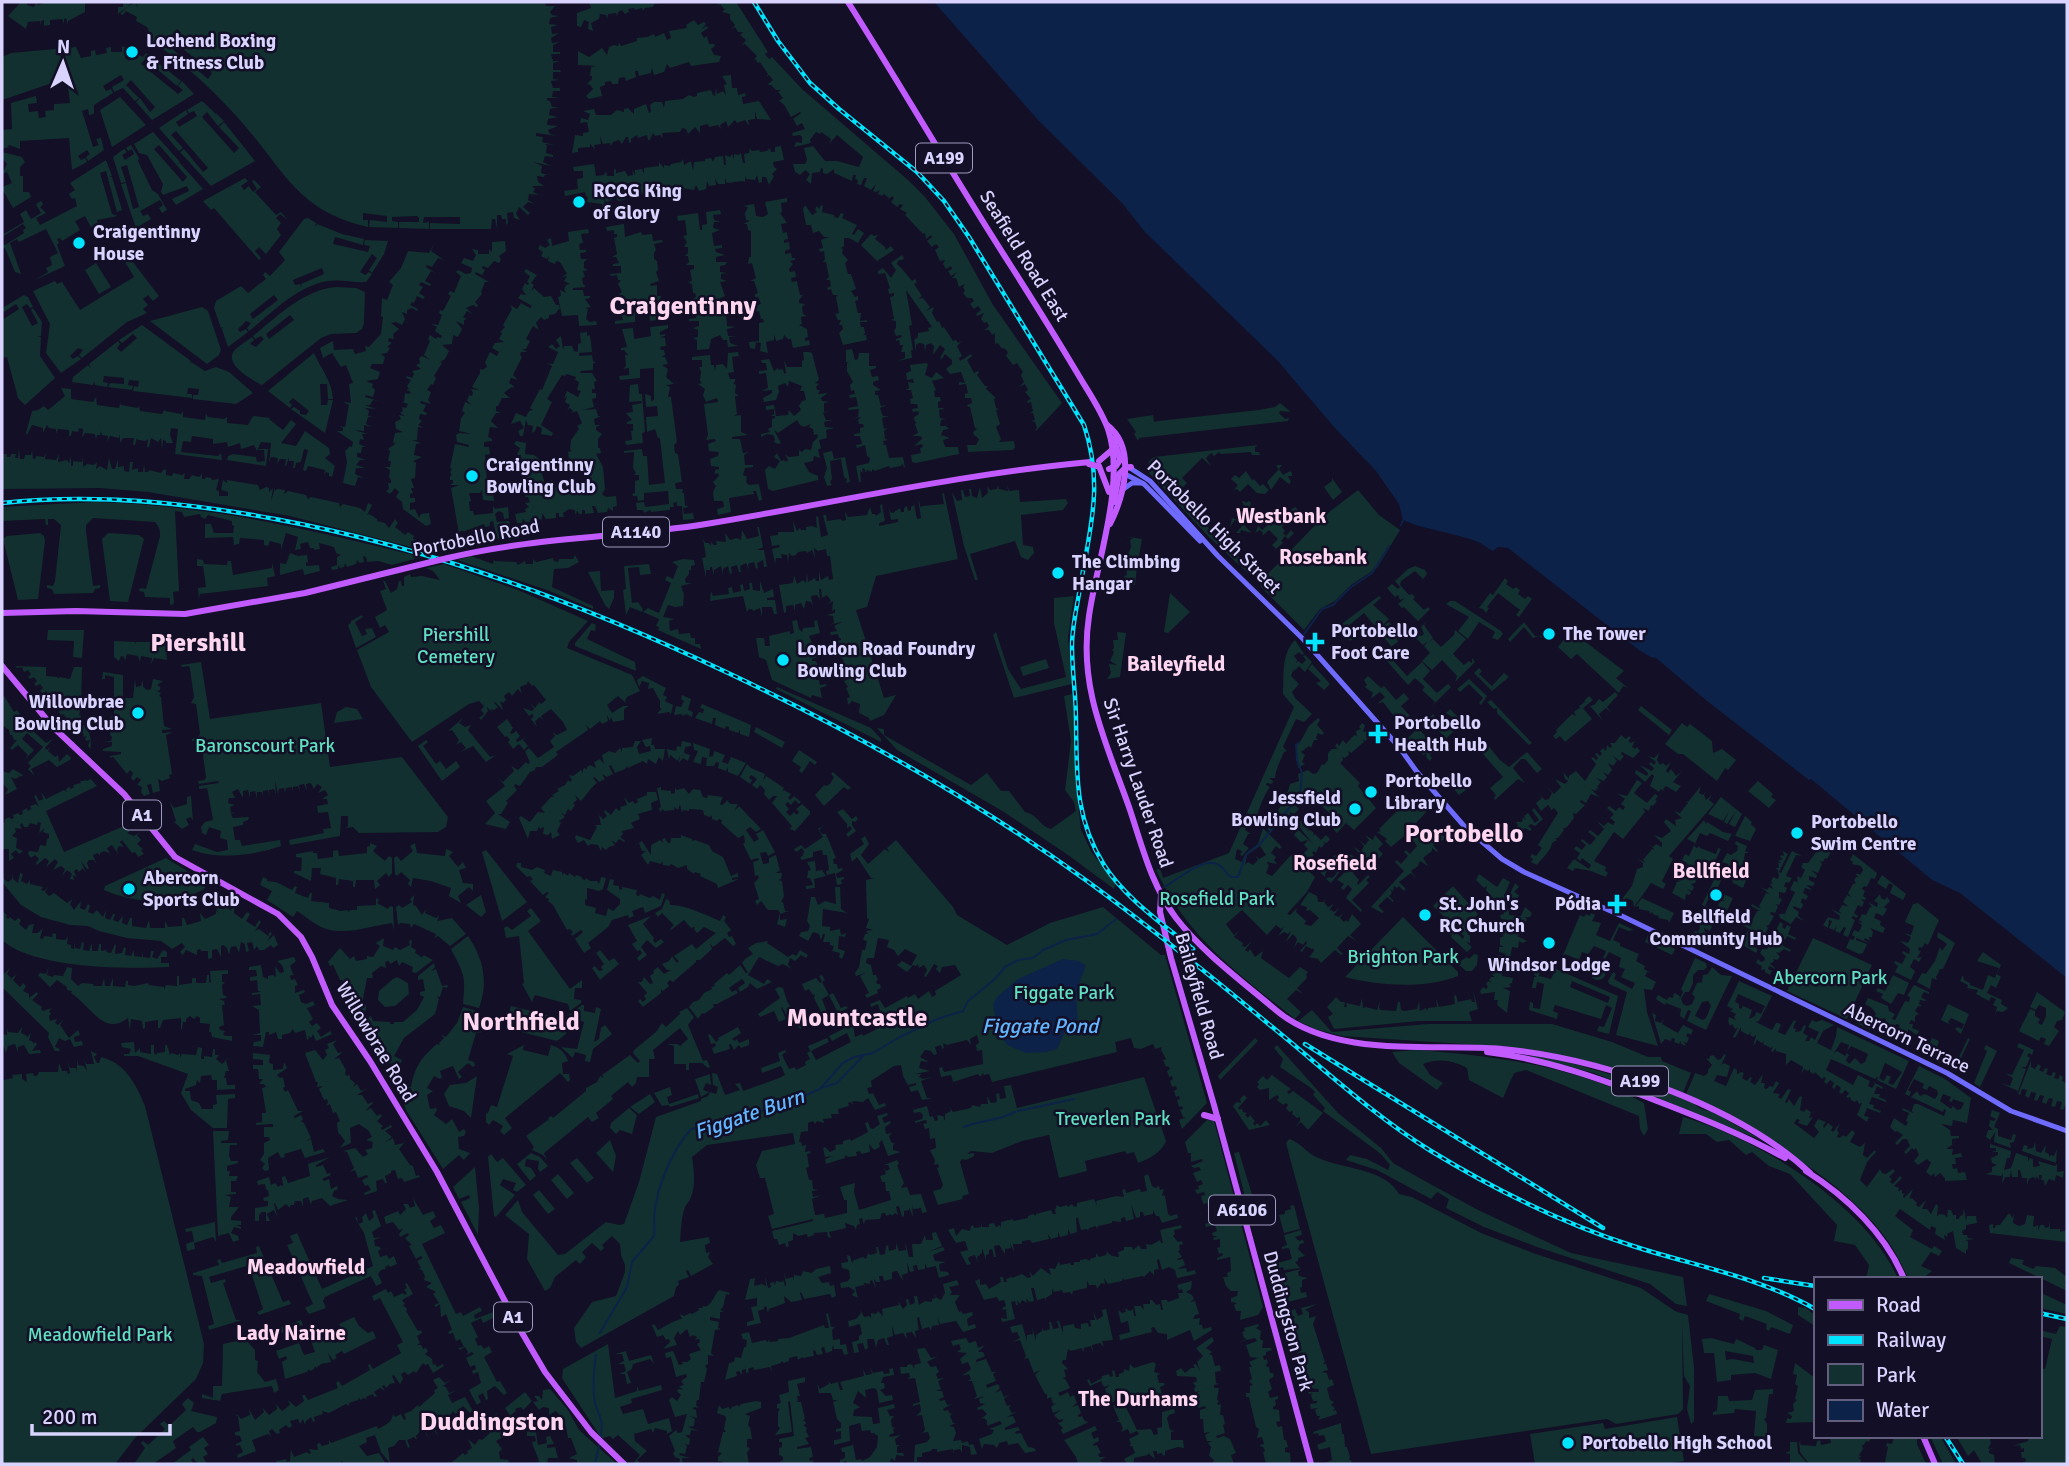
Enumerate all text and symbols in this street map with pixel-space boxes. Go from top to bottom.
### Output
north arrow [28,28,98,98]
place label: Lochend Boxing & Fitness Club [146,29,276,75]
text: N [57,35,71,59]
marker: Lochend Boxing & Fitness Club [124,44,140,60]
road number: A199 [916,144,972,173]
place label: RCCG King of Glory [593,179,682,225]
street label: Seafield Road East [974,186,1074,326]
marker: RCCG King of Glory [571,194,587,210]
place label: Craigentinny House [93,220,201,266]
marker: Craigentinny House [71,235,87,251]
district label: Craigentinny [610,290,757,322]
place label: Craigentinny Bowling Club [486,453,596,499]
street label: Portobello High Street [1142,455,1286,599]
marker: Craigentinny Bowling Club [464,468,480,484]
district label: Westbank [1236,503,1326,529]
street label: Portobello Road [410,514,542,562]
road number: A1140 [603,518,669,546]
district label: Rosebank [1279,544,1367,570]
place label: The Climbing Hangar [1072,550,1180,596]
marker: The Climbing Hangar [1050,565,1066,581]
place label: Portobello Foot Care [1331,619,1418,665]
place label: The Tower [1563,622,1646,646]
park label: Piershill Cemetery [417,623,495,669]
marker: The Tower [1541,626,1557,642]
district label: Piershill [150,627,246,659]
marker: Portobello Foot Care [1305,632,1325,652]
place label: London Road Foundry Bowling Club [797,637,976,683]
district label: Baileyfield [1127,651,1225,677]
marker: London Road Foundry Bowling Club [775,652,791,668]
place label: Willowbrae Bowling Club [14,690,124,736]
street label: Sir Harry Lauder Road [1098,695,1178,871]
marker: Willowbrae Bowling Club [130,705,146,721]
place label: Portobello Health Hub [1394,711,1487,757]
marker: Portobello Health Hub [1368,724,1388,744]
park label: Baronscourt Park [195,734,336,758]
place label: Portobello Library [1385,769,1472,815]
marker: Portobello Library [1363,784,1379,800]
place label: Jessfield Bowling Club [1231,786,1341,832]
road number: A1 [123,800,161,830]
marker: Jessfield Bowling Club [1347,801,1363,817]
place label: Portobello Swim Centre [1811,810,1916,856]
district label: Portobello [1405,818,1523,850]
marker: Portobello Swim Centre [1789,825,1805,841]
district label: Rosefield [1293,850,1377,876]
district label: Bellfield [1673,858,1749,884]
place label: Abercorn Sports Club [143,866,240,912]
marker: Abercorn Sports Club [121,881,137,897]
park label: Rosefield Park [1159,887,1275,911]
marker: Bellfield Community Hub [1708,887,1724,903]
place label: St. John's RC Church [1439,892,1525,938]
place label: Pódia [1555,892,1601,916]
marker: Pódia [1607,894,1627,914]
place label: Bellfield Community Hub [1649,905,1783,951]
marker: St. John's RC Church [1417,907,1433,923]
street label: Baileyfield Road [1169,930,1229,1062]
marker: Windsor Lodge [1541,935,1557,951]
park label: Brighton Park [1347,945,1459,969]
place label: Windsor Lodge [1487,953,1611,977]
park label: Abercorn Park [1773,966,1888,990]
street label: Willowbrae Road [331,977,421,1107]
park label: Figgate Park [1013,981,1115,1005]
street label: Abercorn Terrace [1840,997,1974,1079]
district label: Mountcastle [787,1002,928,1034]
district label: Northfield [462,1006,580,1038]
water label: Figgate Pond [982,1013,1101,1039]
road number: A199 [1612,1066,1668,1096]
water label: Figgate Burn [690,1083,808,1145]
park label: Treverlen Park [1055,1107,1171,1131]
road number: A6106 [1209,1196,1275,1224]
street label: Duddingston Park [1258,1248,1318,1394]
district label: Meadowfield [247,1254,365,1280]
legend [1814,1277,2041,1438]
text: Road [1876,1292,1921,1318]
road number: A1 [494,1302,532,1332]
district label: Lady Nairne [236,1320,346,1346]
park label: Meadowfield Park [28,1323,173,1347]
text: Railway [1876,1327,1946,1353]
text: Park [1876,1362,1917,1388]
district label: The Durhams [1078,1386,1198,1412]
scale bar [32,1392,170,1436]
text: Water [1876,1397,1929,1423]
text: 200 m [42,1404,97,1430]
district label: Duddingston [420,1406,564,1438]
place label: Portobello High School [1582,1431,1772,1455]
marker: Portobello High School [1560,1435,1576,1451]

